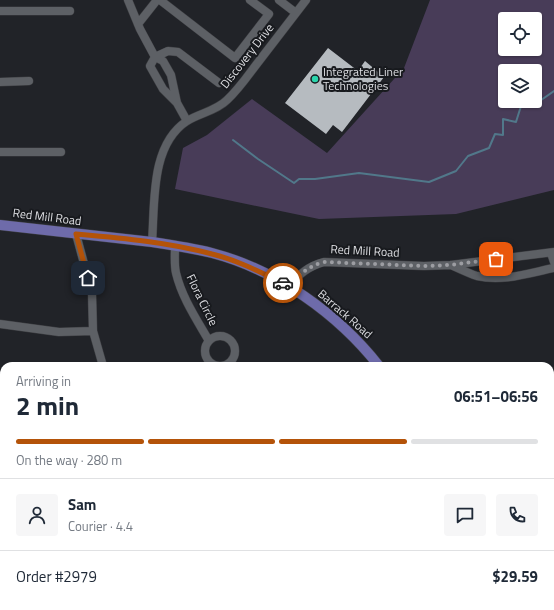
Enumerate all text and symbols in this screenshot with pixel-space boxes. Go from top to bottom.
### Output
map controls [498,12,542,108]
button: locate [498,12,542,56]
street label: Discovery Drive [215,19,278,92]
place label: Integrated Liner Technologies [323,62,403,95]
button: layers [498,64,542,108]
marker: Integrated Liner Technologies [310,74,320,84]
street label: Red Mill Road [12,203,83,230]
street label: Red Mill Road [330,239,400,262]
pin [479,242,513,276]
icon: bag [485,248,507,270]
pin [71,261,105,295]
courier [263,263,303,303]
icon: home [77,267,99,289]
street label: Flora Circle [182,271,223,329]
icon: car [272,272,294,294]
street label: Barrack Road [314,284,377,343]
text: Arriving in [16,371,71,391]
text: 06:51–06:56 [454,385,538,408]
text: 2 min [16,386,79,425]
text: On the way · 280 m [16,450,122,470]
text: Sam [68,493,96,516]
button: person [16,494,58,536]
button: chat [444,494,486,536]
button: phone [496,494,538,536]
text: Courier · 4.4 [68,516,133,536]
text: Order #2979 [16,565,97,588]
text: $29.59 [492,565,538,588]

